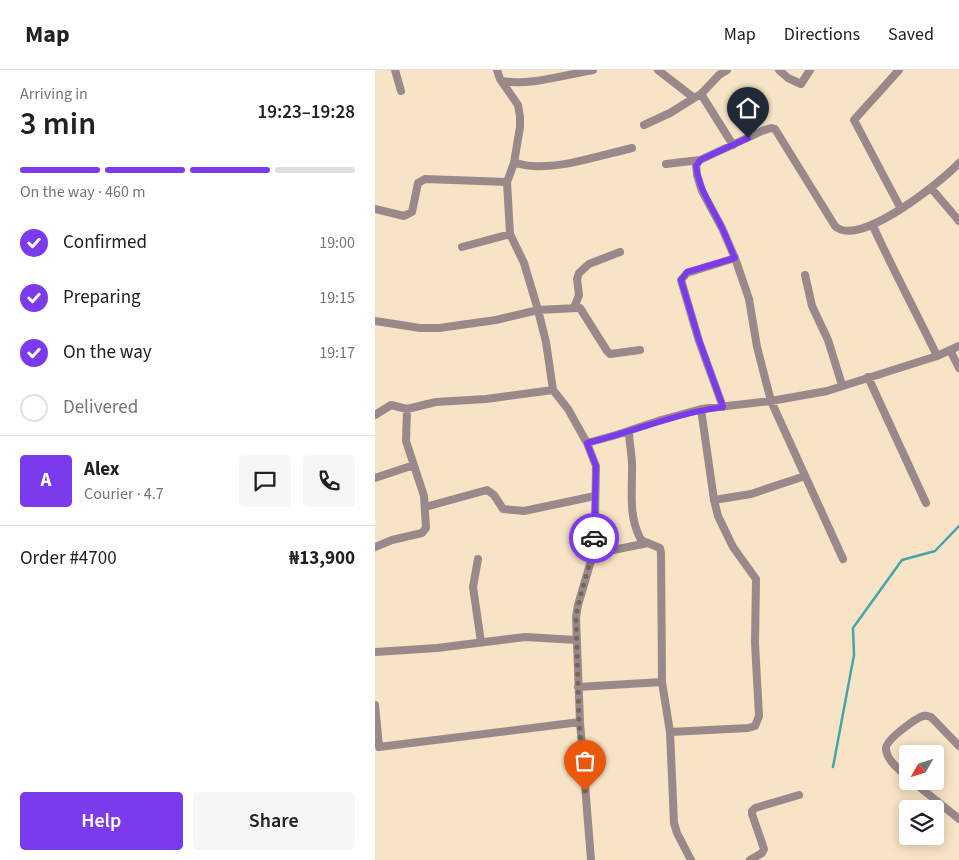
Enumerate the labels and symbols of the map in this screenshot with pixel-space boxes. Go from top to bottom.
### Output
pin [727,87,769,138]
courier [569,513,619,563]
pin [564,740,606,791]
north arrow [899,745,944,790]

